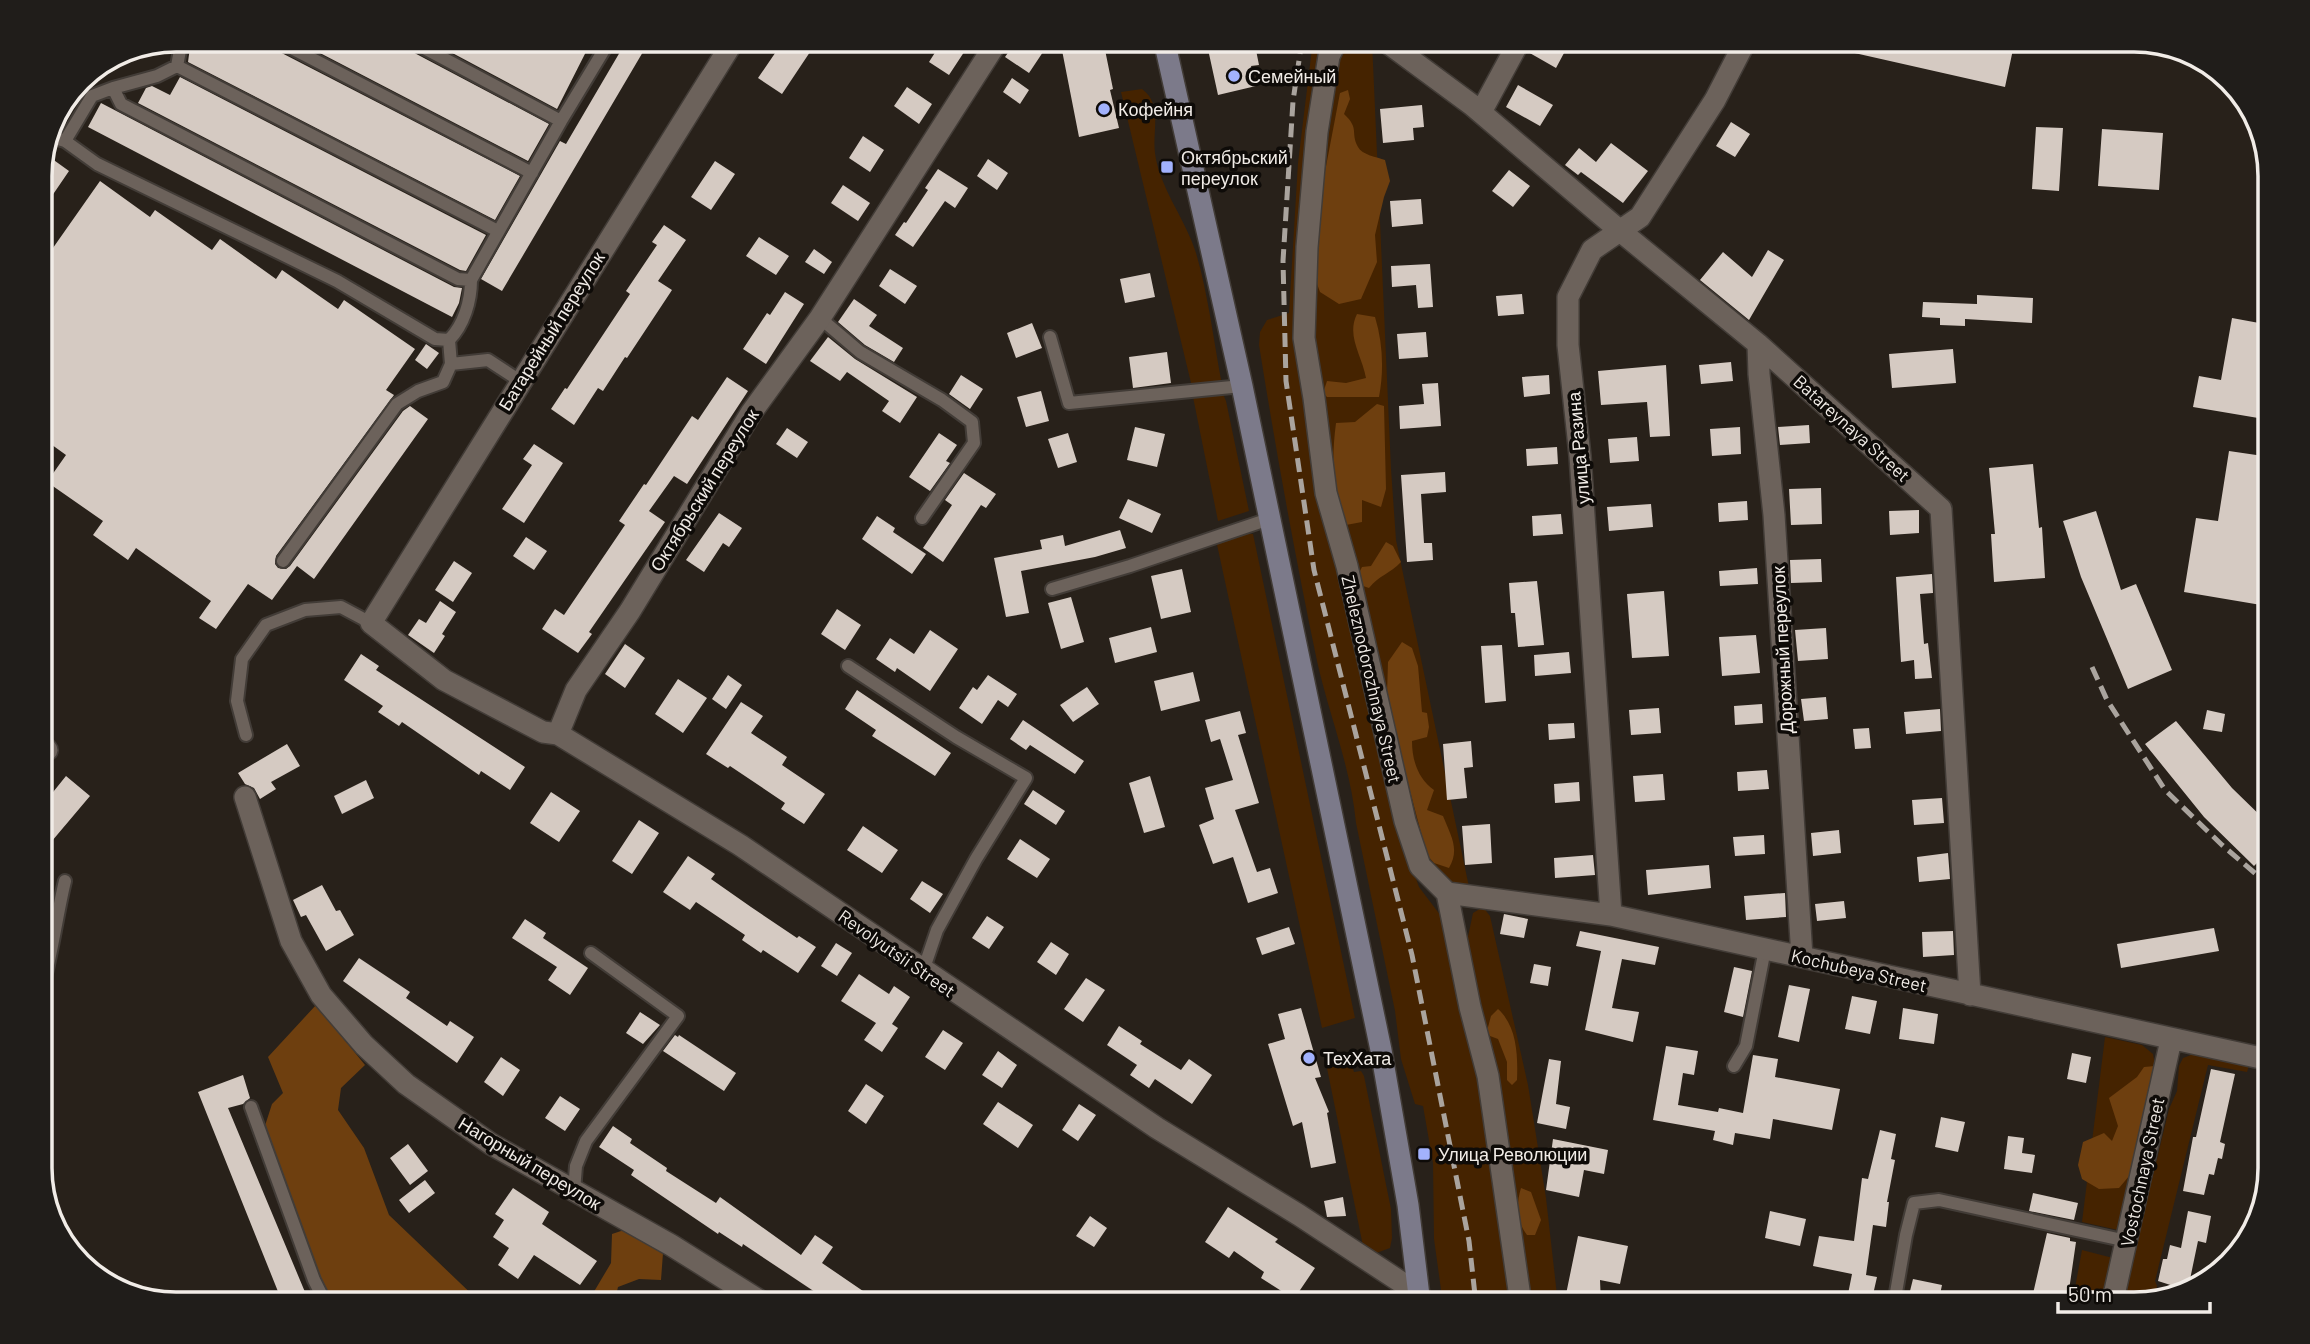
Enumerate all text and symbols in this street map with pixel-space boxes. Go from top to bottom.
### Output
place label: Семейный [1248,65,1336,87]
marker: Семейный [1226,68,1242,84]
place label: Кофейня [1118,98,1193,120]
marker: Кофейня [1096,101,1112,117]
place label: Октябрьский переулок [1181,146,1288,189]
marker: Октябрьский переулок [1159,159,1175,175]
street label: Батарейный переулок [493,248,609,414]
street label: Batareynaya Street [1789,370,1915,486]
street label: улица Разина [1562,390,1594,505]
street label: Октябрьский переулок [645,405,763,575]
street label: Дорожный переулок [1767,566,1797,734]
street label: Zheleznodorozhnaya Street [1337,573,1407,785]
street label: Revolyutsii Street [834,905,960,1001]
street label: Kochubeya Street [1789,944,1929,996]
place label: ТехХата [1323,1047,1392,1069]
marker: ТехХата [1301,1050,1317,1066]
street label: Vostochnaya Street [2115,1095,2169,1249]
street label: Нагорный переулок [455,1112,605,1214]
place label: Улица Революции [1438,1143,1587,1165]
marker: Улица Революции [1416,1146,1432,1162]
scale bar [2058,1270,2210,1314]
text: 50 m [2068,1281,2112,1306]

